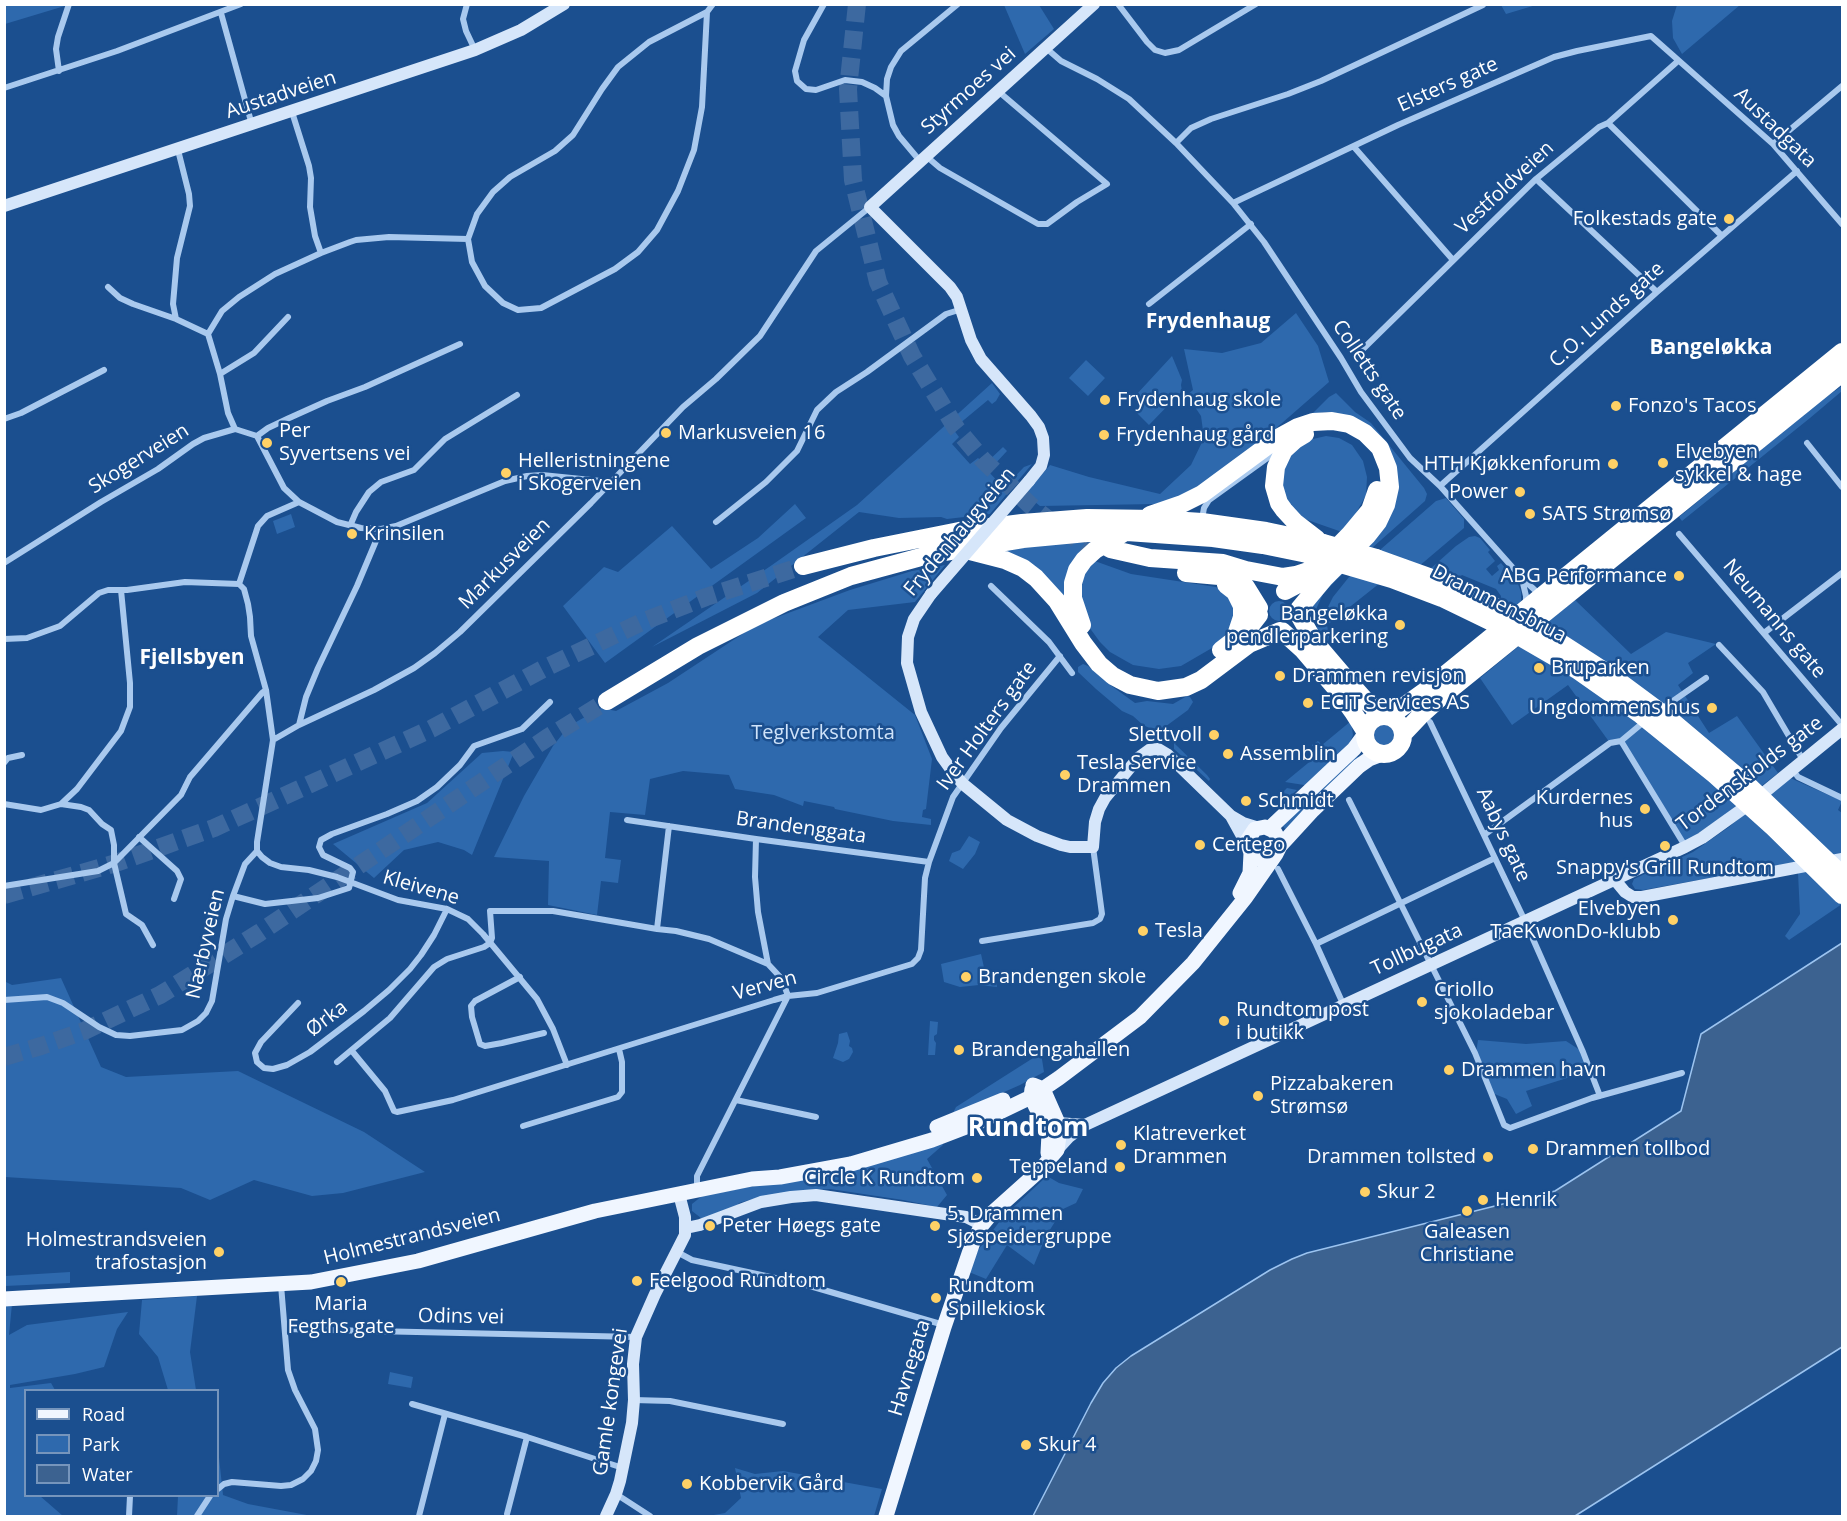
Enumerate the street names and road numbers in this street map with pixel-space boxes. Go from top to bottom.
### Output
street label: Styrmoes vei [917,42,1021,140]
street label: Elsters gate [1394,52,1502,118]
street label: Austadveien [223,66,339,124]
street label: Austadgata [1729,83,1821,173]
street label: Vestfoldveien [1451,136,1559,240]
street label: C.O. Lunds gate [1545,257,1669,373]
street label: Colletts gate [1327,316,1411,424]
street label: Skogerveien [84,419,194,499]
street label: Frydenhaugveien [899,463,1021,601]
street label: Markusveien [454,513,556,615]
street label: Neumanns gate [1717,555,1831,683]
street label: Drammensbrua [1428,560,1570,648]
street label: Iver Holters gate [932,657,1042,795]
street label: Tordenskiolds gate [1672,711,1828,837]
street label: Aabys gate [1471,784,1535,886]
street label: Brandenggata [734,807,868,849]
street label: Kleivene [380,866,462,910]
street label: Nærbyveien [182,886,230,1002]
street label: Tollbugata [1368,918,1466,982]
street label: Verven [731,966,799,1006]
street label: Ørka [302,996,352,1042]
street label: Holmestrandsveien [321,1203,503,1271]
street label: Odins vei [418,1304,504,1330]
street label: Havnegata [884,1317,936,1419]
street label: Gamle kongevei [589,1327,633,1477]

